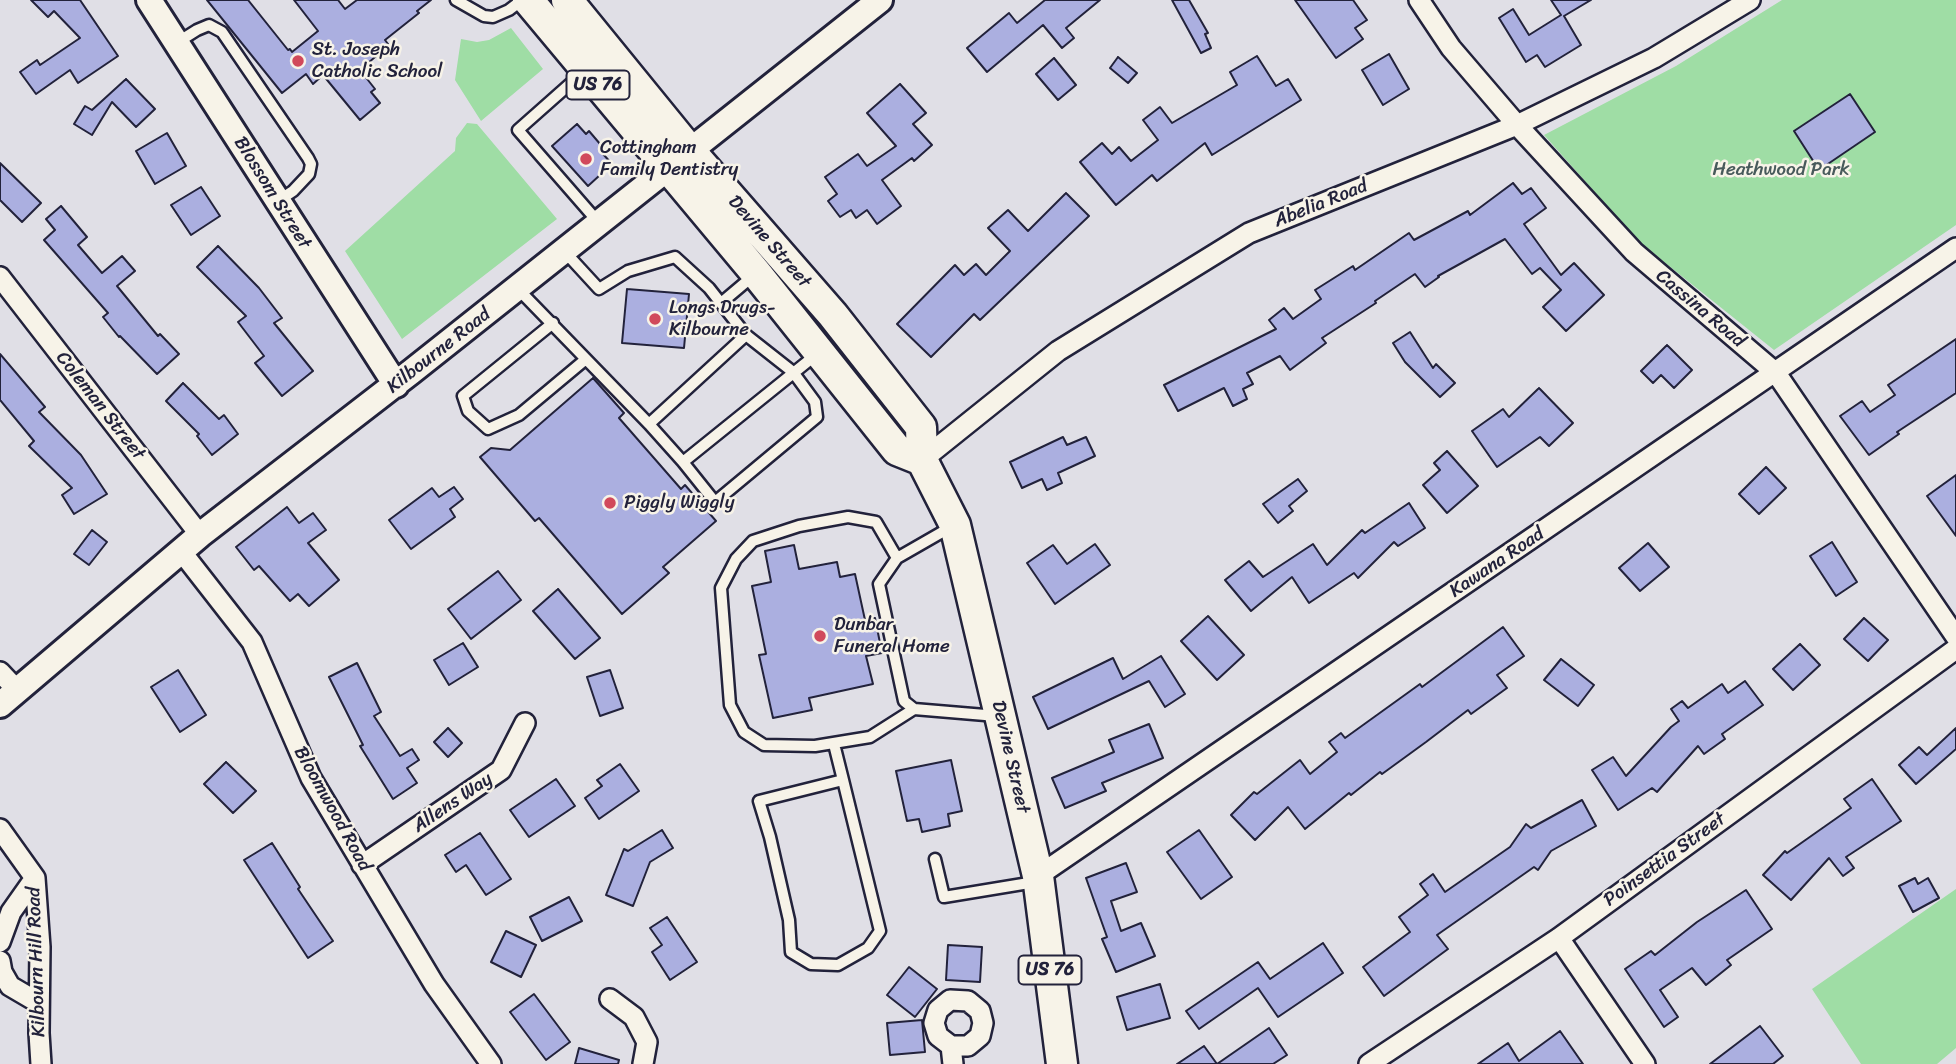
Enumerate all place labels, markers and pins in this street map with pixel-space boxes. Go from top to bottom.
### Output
place label: St. Joseph Catholic School [312,39,442,83]
marker: St. Joseph Catholic School [290,53,306,69]
place label: Cottingham Family Dentistry [600,137,738,181]
marker: Cottingham Family Dentistry [578,151,594,167]
place label: Longs Drugs- Kilbourne [669,297,776,341]
marker: Longs Drugs- Kilbourne [647,311,663,327]
place label: Piggly Wiggly [624,492,735,514]
marker: Piggly Wiggly [602,495,618,511]
place label: Dunbar Funeral Home [834,614,950,658]
marker: Dunbar Funeral Home [812,628,828,644]

